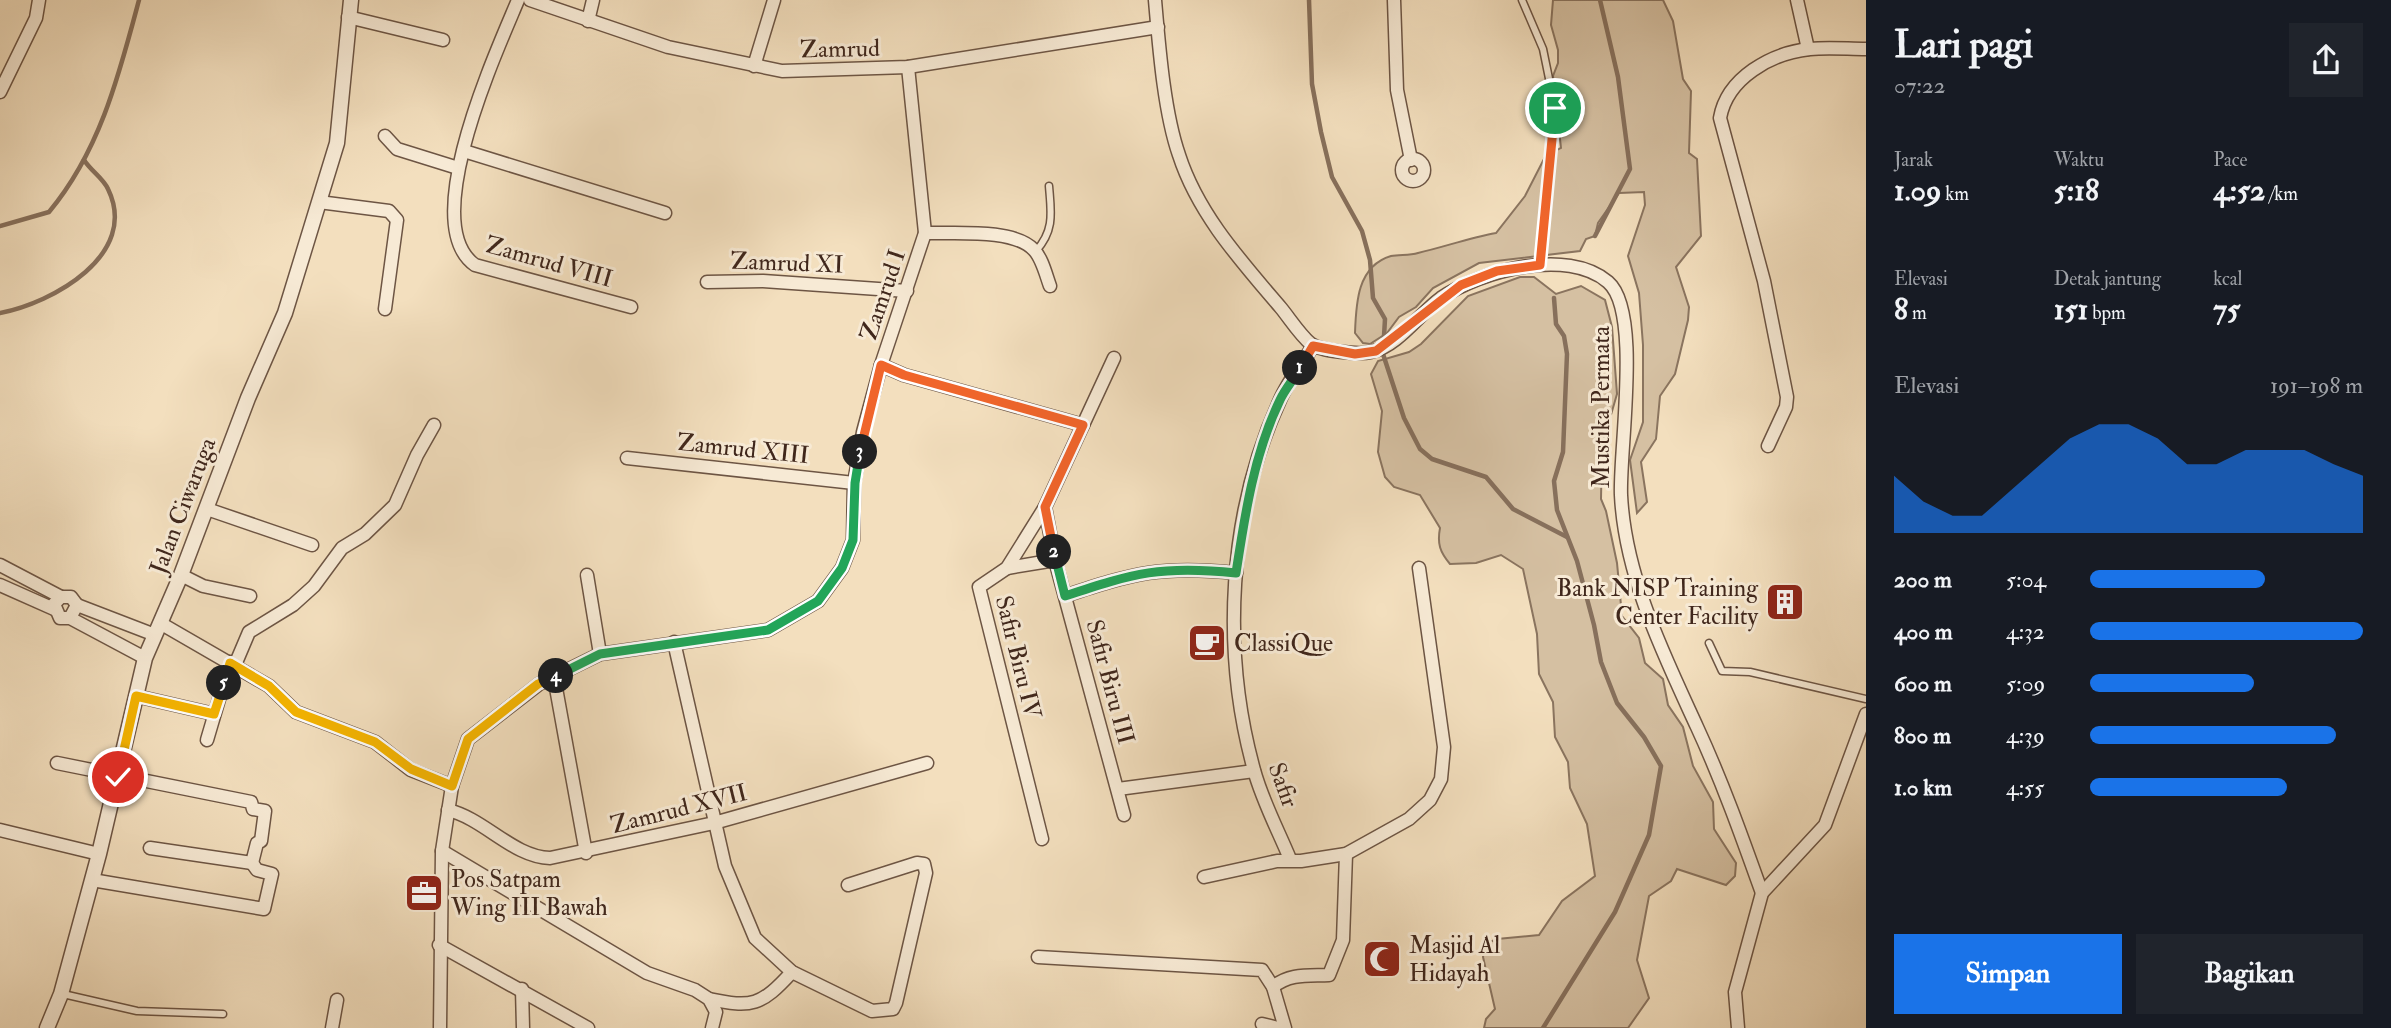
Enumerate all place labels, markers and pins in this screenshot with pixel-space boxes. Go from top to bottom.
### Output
pin [1525,78,1585,138]
pin: 1 [1282,350,1318,386]
pin: 3 [842,434,878,470]
pin: 2 [1036,534,1072,570]
place label: Bank NISP Training Center Facility [1556,573,1759,632]
building icon: Bank NISP Training Center Facility [1764,581,1806,623]
cafe icon: ClassiQue [1186,622,1228,664]
place label: ClassiQue [1234,628,1333,659]
pin: 4 [538,658,574,694]
pin: 5 [206,666,242,700]
pin [88,747,148,807]
place label: Pos Satpam Wing III Bawah [450,864,608,923]
office icon: Pos Satpam Wing III Bawah [403,872,445,914]
place label: Masjid Al Hidayah [1409,930,1500,989]
mosque icon: Masjid Al Hidayah [1361,938,1403,980]

